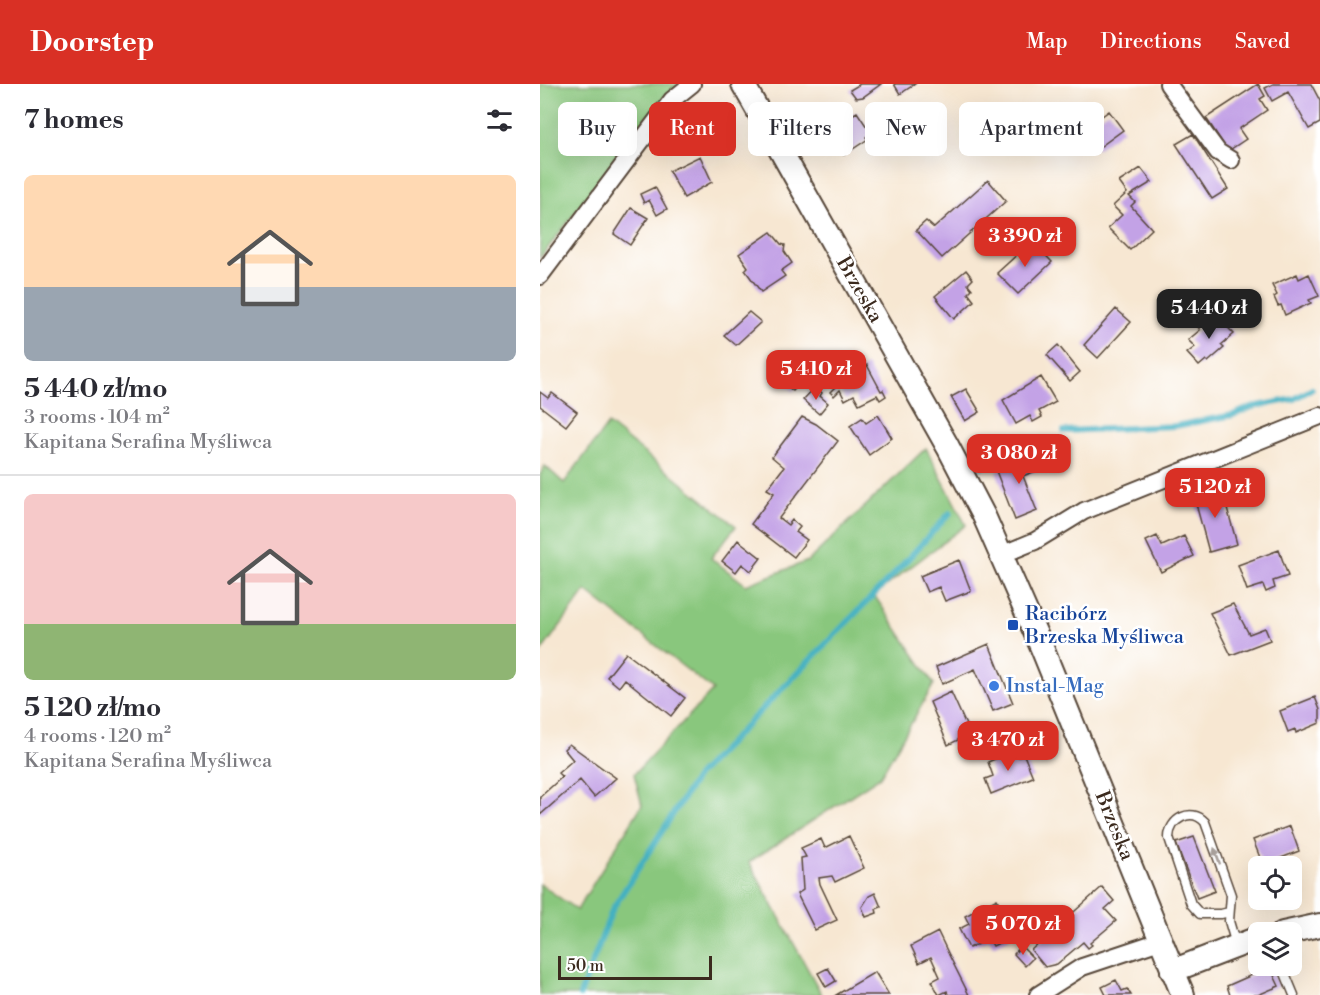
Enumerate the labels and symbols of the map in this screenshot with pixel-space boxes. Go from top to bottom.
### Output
pin: 3 390 zł [963,217,1087,268]
street label: Brzeska [830,252,888,328]
pin: 5 440 zł [1147,289,1271,340]
pin: 5 410 zł [754,350,878,401]
pin: 3 080 zł [957,434,1081,485]
pin: 5 120 zł [1153,468,1277,519]
place label: Racibórz Brzeska Myśliwca [1024,602,1185,650]
marker: Racibórz Brzeska Myśliwca [1006,618,1020,632]
place label: Instal-Mag [1006,674,1105,699]
marker: Instal-Mag [987,679,1001,693]
pin: 3 470 zł [946,721,1070,772]
street label: Brzeska [1088,787,1139,865]
one-way arrow [1212,847,1221,865]
pin: 5 070 zł [961,905,1085,956]
scale bar [558,953,712,980]

